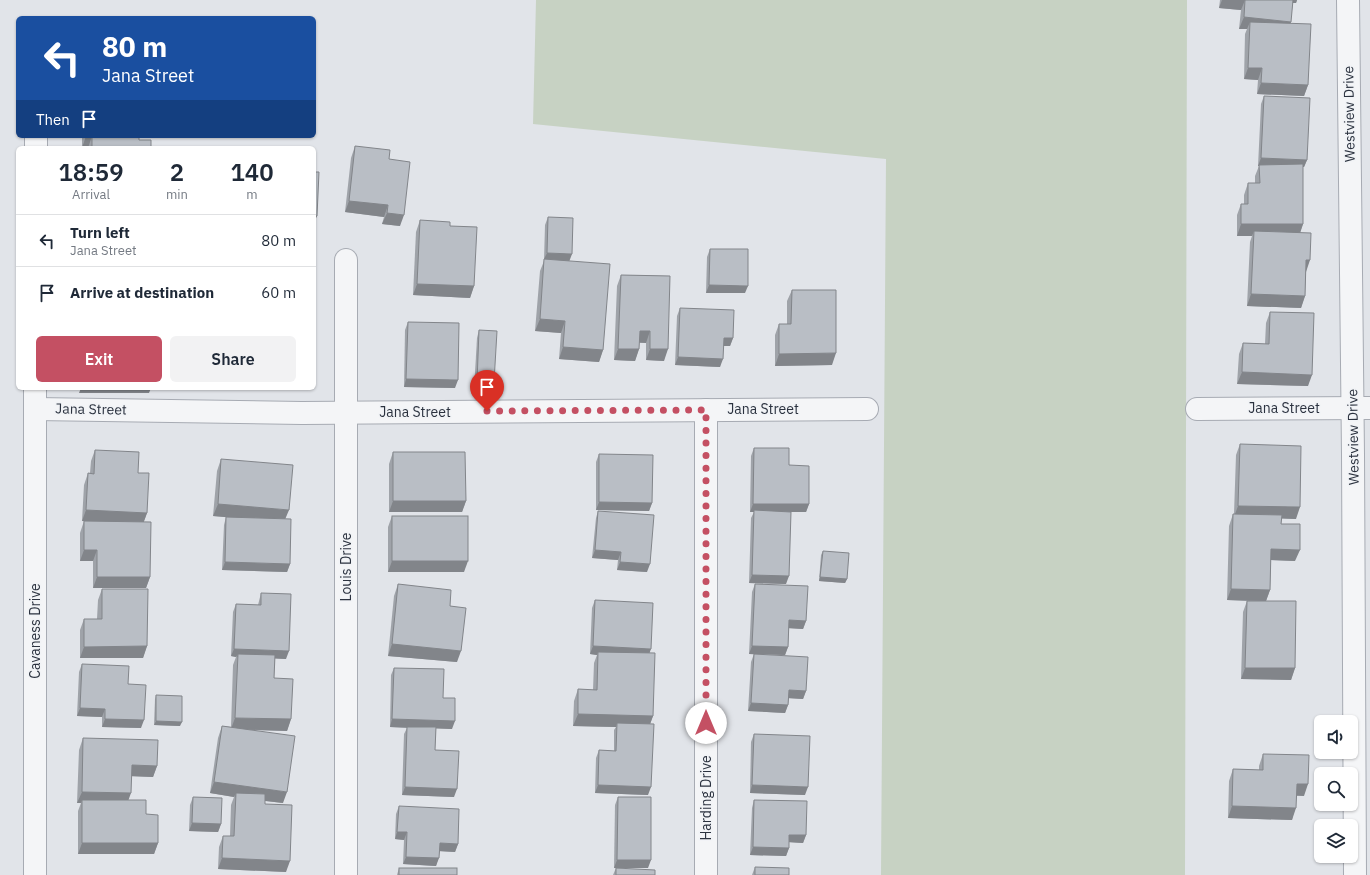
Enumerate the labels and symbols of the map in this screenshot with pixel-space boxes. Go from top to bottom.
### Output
street label: Westview Drive [1339,65,1359,162]
pin [470,370,504,411]
street label: Westview Drive [1343,388,1363,485]
street label: Jana Street [55,399,127,419]
street label: Jana Street [1248,399,1320,417]
street label: Jana Street [727,400,799,418]
street label: Jana Street [379,403,451,421]
street label: Louis Drive [337,532,355,601]
street label: Cavaness Drive [26,583,44,679]
position arrow [685,702,727,744]
street label: Harding Drive [697,755,715,841]

